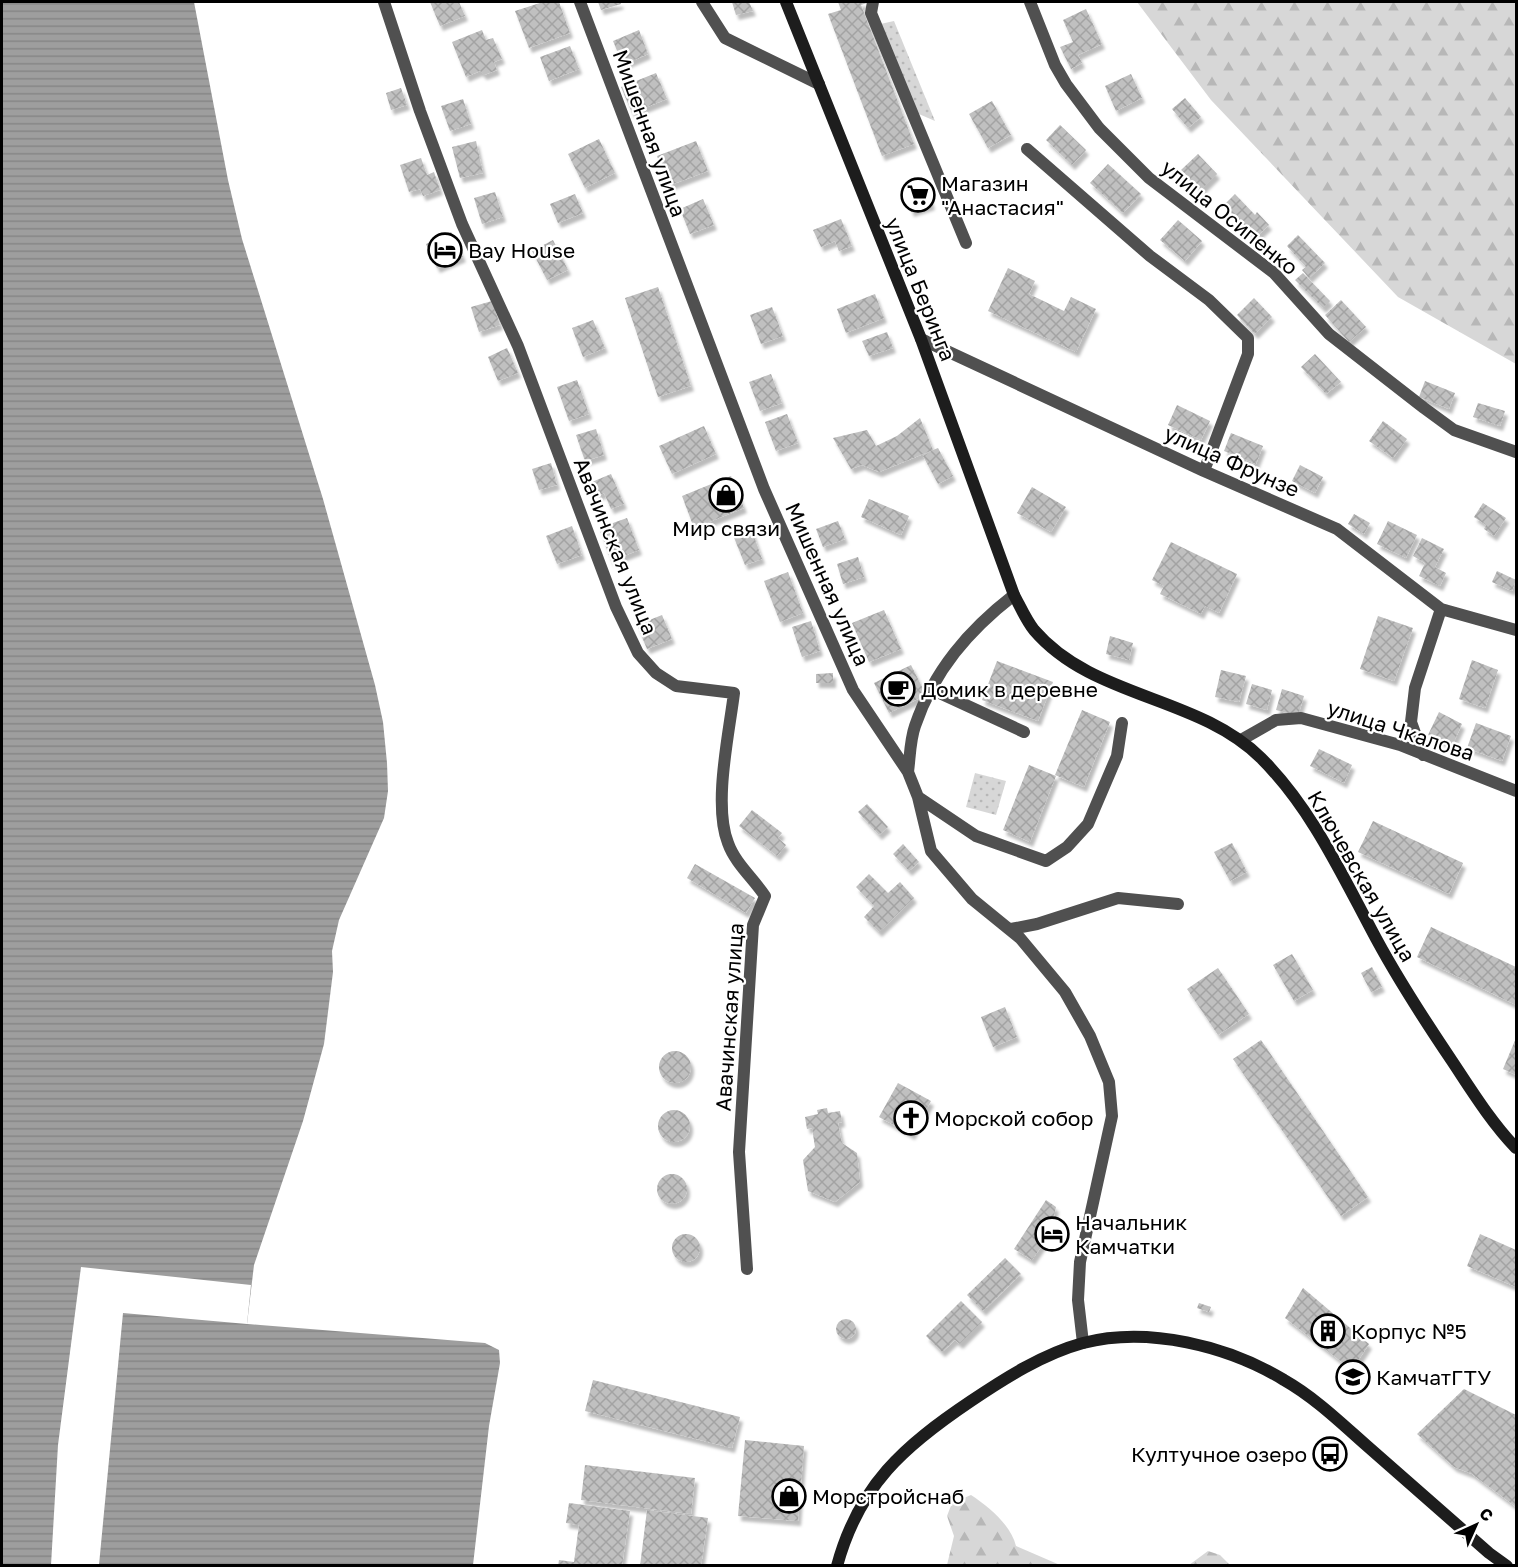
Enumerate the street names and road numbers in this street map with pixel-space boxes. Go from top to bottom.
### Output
street label: Мишенная улица [608,46,692,220]
street label: улица Осипенко [1156,154,1304,280]
street label: улица Беринга [880,213,962,365]
street label: улица Фрунзе [1160,420,1304,502]
street label: Авачинская улица [569,454,663,638]
street label: Мишенная улица [780,498,876,670]
street label: улица Чкалова [1324,694,1478,766]
street label: Ключевская улица [1302,786,1422,966]
street label: Авачинская улица [709,922,749,1112]

